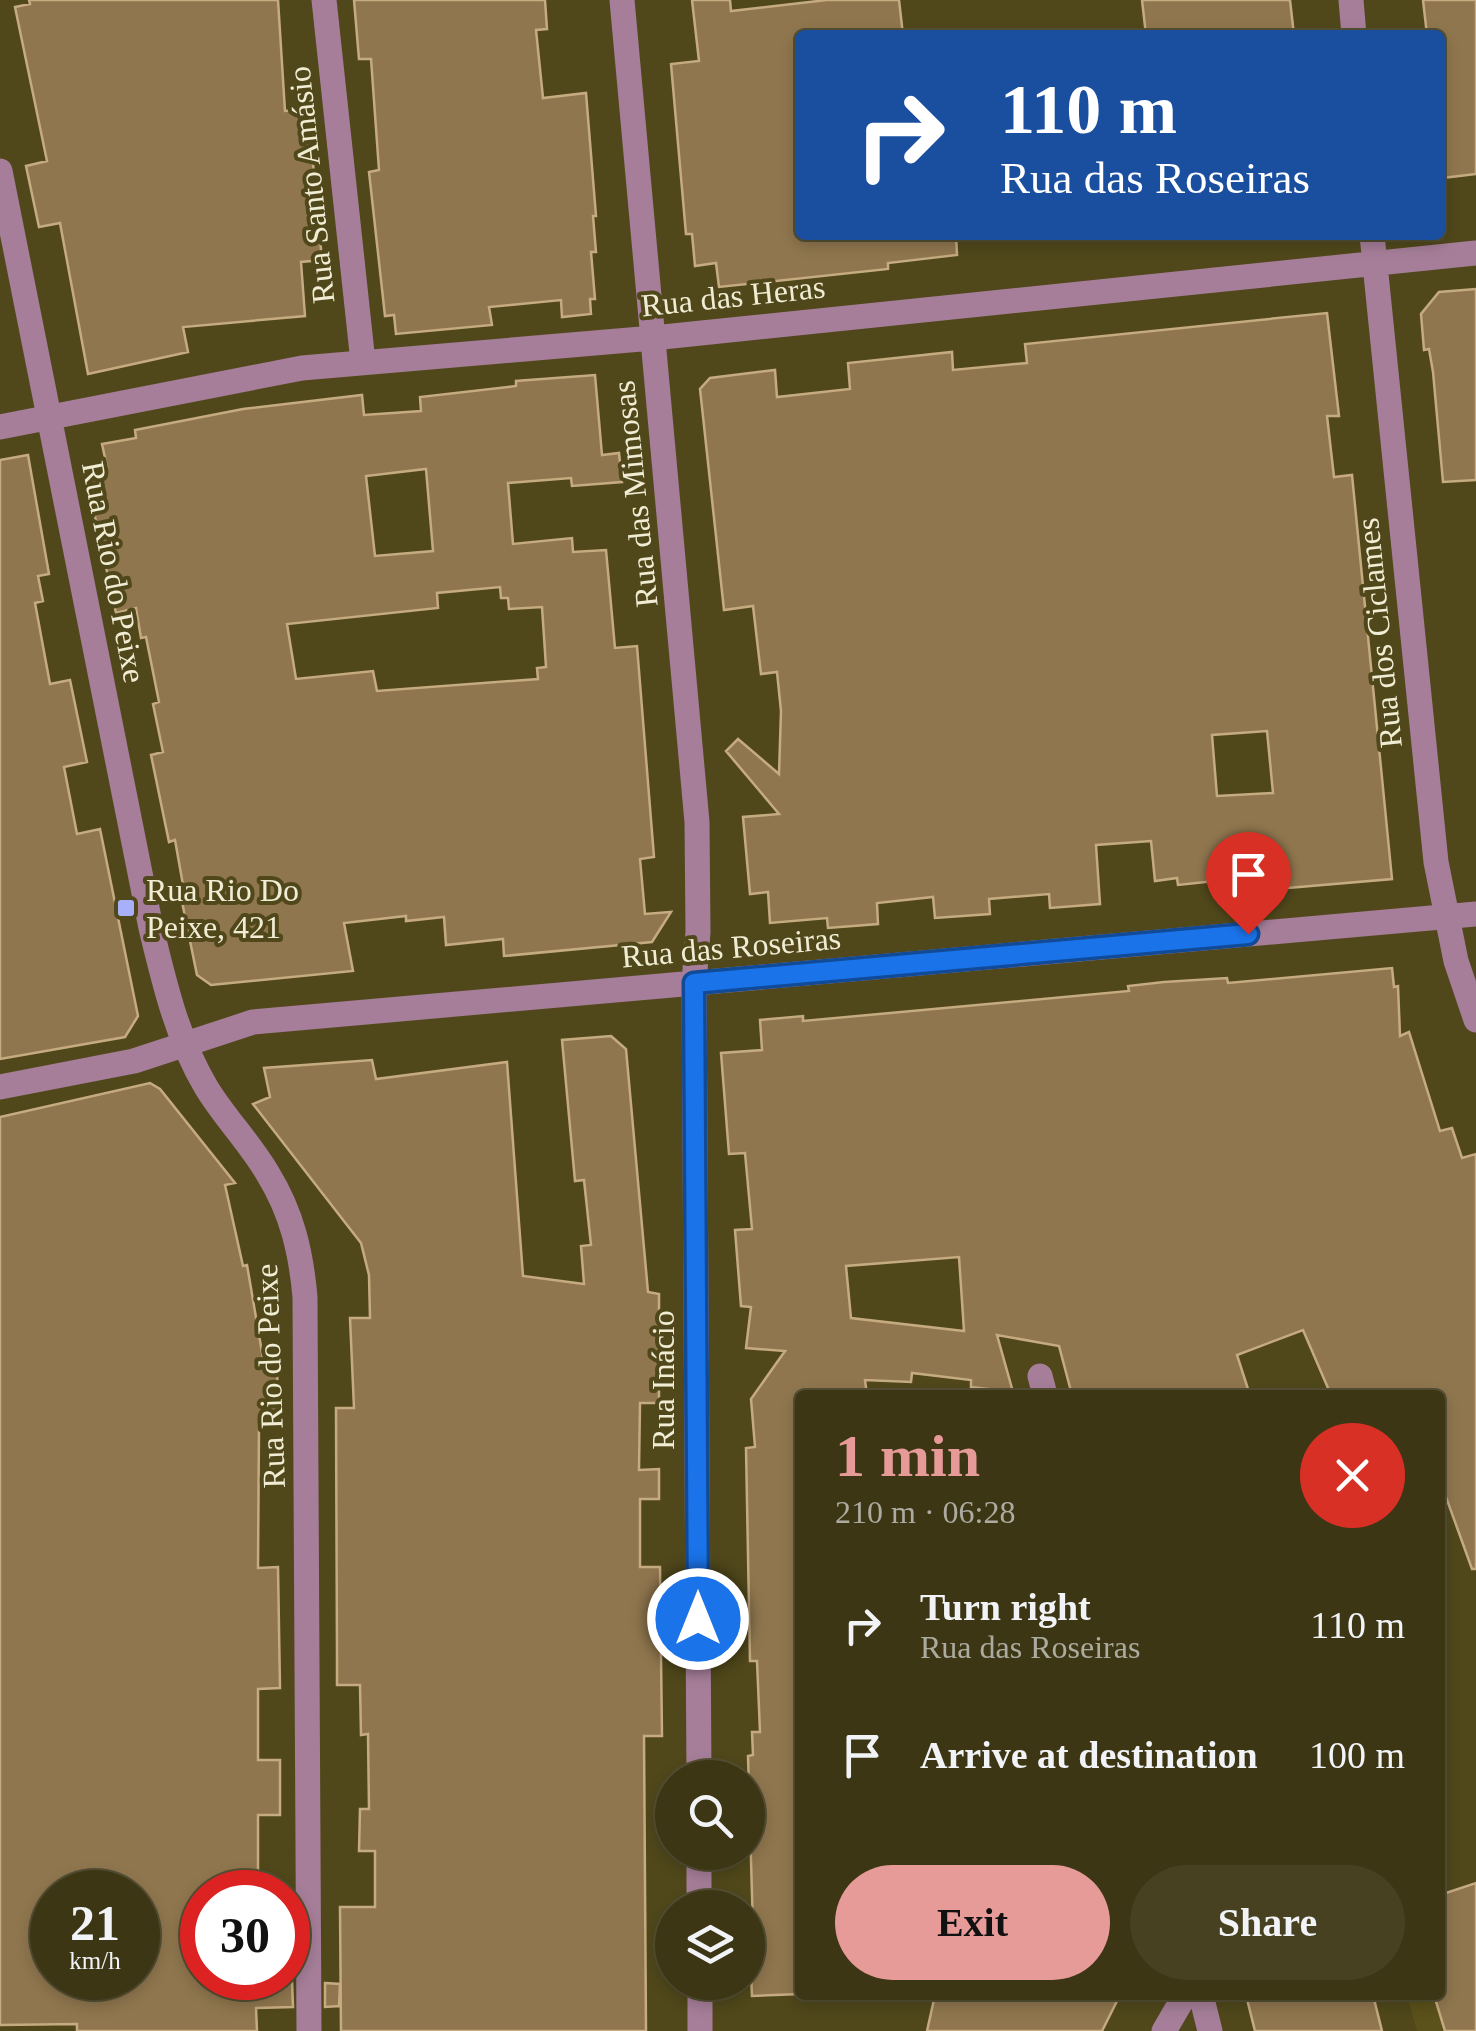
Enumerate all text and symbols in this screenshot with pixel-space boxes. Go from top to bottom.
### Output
street label: Rua Santo Amásio [281,65,341,305]
icon: right [835,70,965,200]
text: 110 m [1000,71,1177,148]
text: Rua das Roseiras [1000,153,1310,203]
street label: Rua das Heras [639,268,827,324]
street label: Rua das Mimosas [605,379,665,609]
street label: Rua Rio do Peixe [75,458,153,686]
street label: Rua dos Ciclames [1349,516,1409,750]
pin [1206,832,1291,935]
icon: arrive [1221,847,1276,902]
place label: Rua Rio Do Peixe, 421 [146,872,299,945]
marker: Rua Rio Do Peixe, 421 [115,897,137,919]
street label: Rua das Roseiras [620,919,842,975]
street label: Rua Rio do Peixe [248,1263,292,1489]
street label: Rua Inácio [645,1310,681,1450]
text: 1 min [835,1423,980,1489]
button: close [1300,1423,1405,1528]
text: 210 m · 06:28 [835,1494,1015,1530]
position arrow [646,1567,750,1671]
text: Turn right [920,1586,1091,1628]
icon: right [835,1598,890,1653]
text: 110 m [1310,1604,1405,1646]
text: Rua das Roseiras [920,1629,1140,1665]
icon: arrive [835,1728,890,1783]
text: Arrive at destination [920,1734,1258,1776]
text: 100 m [1309,1734,1405,1776]
map controls [655,1760,765,2000]
button: search [655,1760,765,1870]
button: Exit [835,1865,1110,1980]
button: Share [1130,1865,1405,1980]
speed limit sign: 30 [180,1870,310,2000]
button: layers [655,1890,765,2000]
text: 21 [70,1895,120,1951]
text: km/h [69,1947,121,1974]

